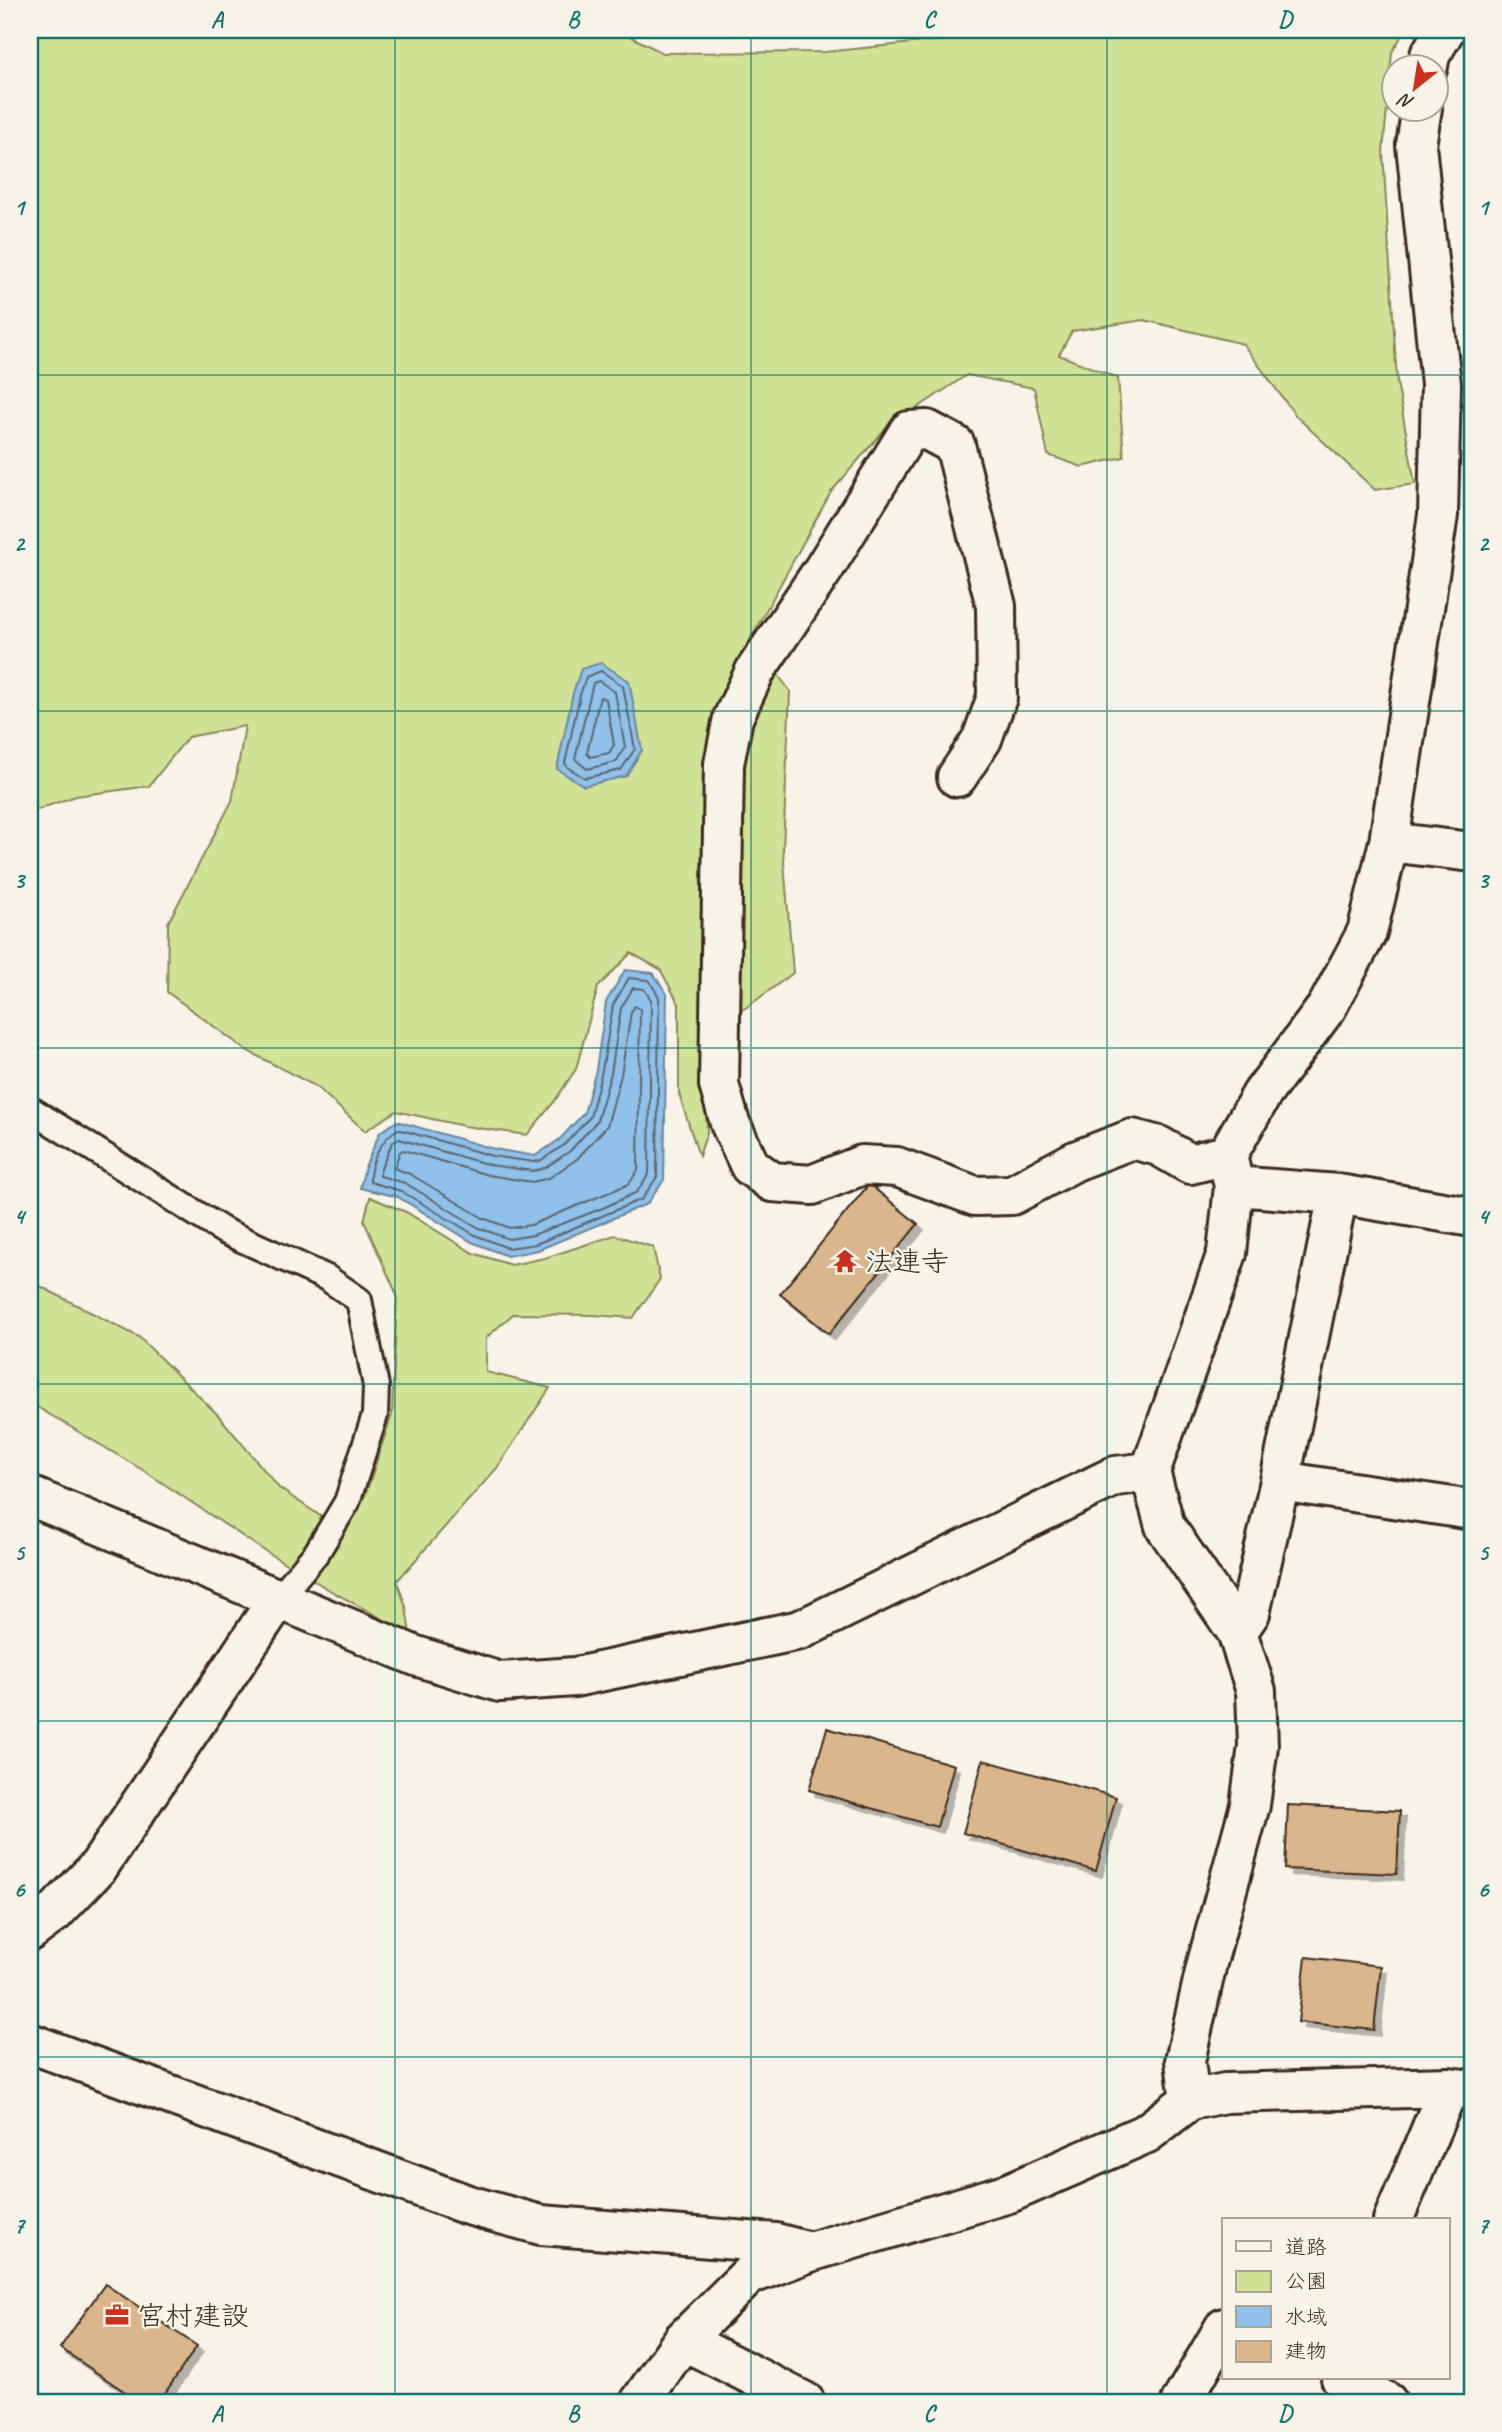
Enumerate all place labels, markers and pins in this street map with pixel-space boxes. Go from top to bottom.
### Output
place label: 法連寺 [865,1244,949,1279]
temple icon: 法連寺 [831,1247,859,1275]
place label: 宮村建設 [137,2298,249,2333]
office icon: 宮村建設 [103,2301,131,2329]

